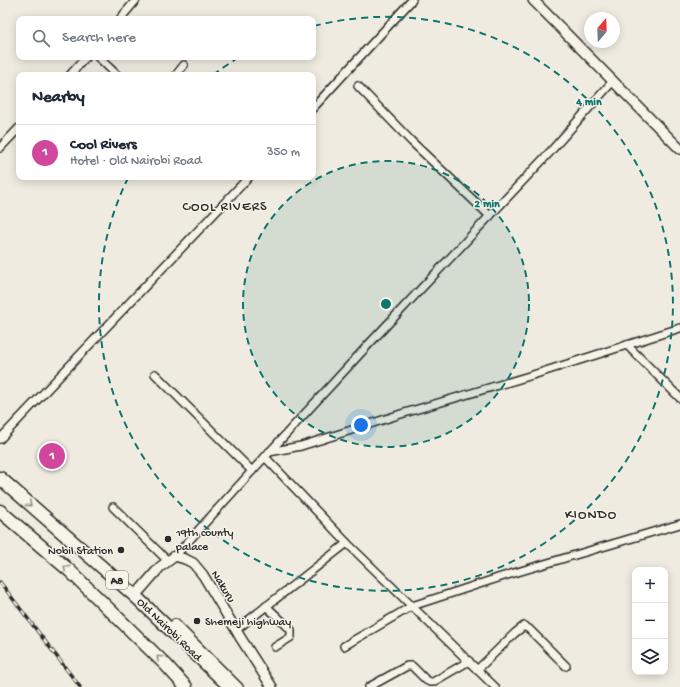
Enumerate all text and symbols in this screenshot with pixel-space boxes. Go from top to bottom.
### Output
north arrow [584,12,620,48]
search box [16,16,316,60]
icon: search [30,27,52,49]
text: Search here [62,29,136,47]
text: Nearby [32,88,85,108]
text: 4 min [575,96,602,110]
text: Cool Rivers [70,136,137,154]
text: 1 [42,145,48,160]
text: 350 m [267,145,300,160]
text: Hotel · Old Nairobi Road [70,154,202,169]
text: 2 min [474,198,500,212]
district label: COOL RIVERS [183,199,267,216]
centre of rings [379,297,393,311]
your location [351,415,371,435]
pin: 1 [39,441,65,471]
one-way arrow [25,499,32,506]
district label: KIONDO [565,507,617,524]
place label: 19th county palace [175,527,234,555]
marker: 19th county palace [163,534,173,544]
place label: Nobil Station [48,545,113,559]
marker: Nobil Station [116,545,126,555]
one-way arrow [63,565,71,572]
map controls [632,567,668,675]
button: + [632,567,668,603]
street label: Nakuru [207,568,238,606]
road number: A8 [106,571,128,589]
street label: Old Nairobi Road [133,596,205,666]
button: − [632,603,668,639]
marker: Shemeji highway [192,616,202,626]
place label: Shemeji highway [205,616,291,630]
button: layers [632,639,668,675]
one-way arrow [156,655,164,663]

